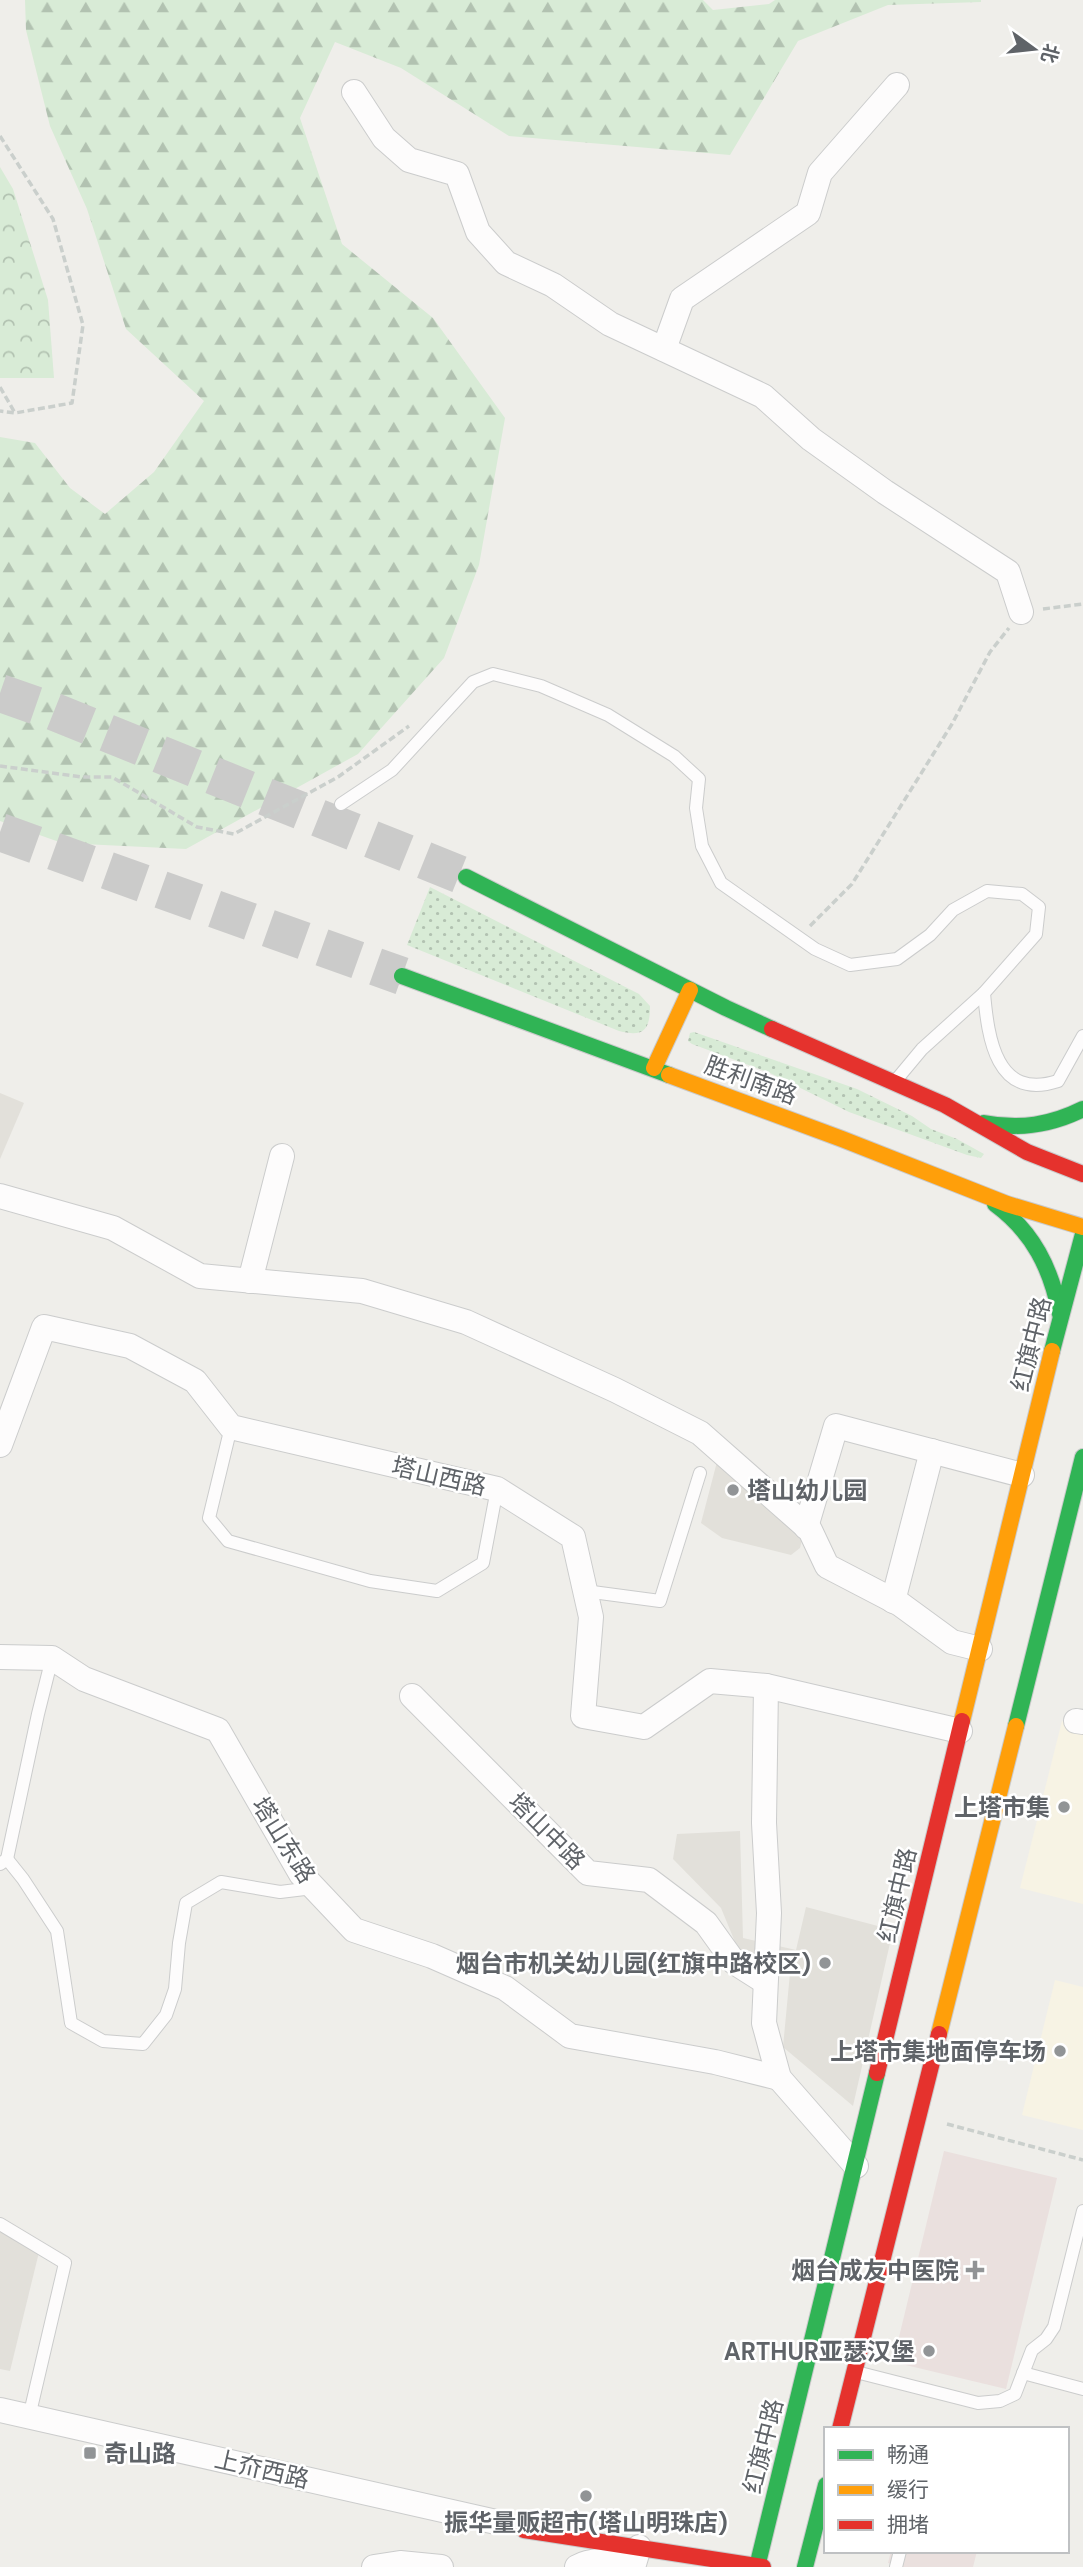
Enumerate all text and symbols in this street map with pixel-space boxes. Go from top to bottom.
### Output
north arrow [999,14,1069,84]
text: 北 [1035,41,1064,66]
street label: 胜利南路 [701,1049,801,1111]
street label: 红旗中路 [1004,1294,1058,1394]
street label: 塔山西路 [389,1450,489,1502]
place label: 塔山幼儿园 [747,1475,867,1506]
marker: 塔山幼儿园 [725,1482,741,1498]
street label: 塔山中路 [502,1786,592,1876]
street label: 塔山东路 [245,1791,323,1889]
place label: 上塔市集 [954,1792,1050,1823]
marker: 上塔市集 [1056,1799,1072,1815]
street label: 红旗中路 [871,1845,923,1945]
place label: 烟台市机关幼儿园(红旗中路校区) [456,1948,811,1979]
marker: 烟台市机关幼儿园(红旗中路校区) [817,1955,833,1971]
place label: 上塔市集地面停车场 [830,2036,1046,2067]
marker: 上塔市集地面停车场 [1052,2043,1068,2059]
place label: 烟台成友中医院 [791,2255,959,2286]
marker: 烟台成友中医院 [965,2260,985,2280]
place label: ARTHUR亚瑟汉堡 [724,2336,915,2367]
marker: ARTHUR亚瑟汉堡 [921,2343,937,2359]
street label: 红旗中路 [736,2396,790,2496]
legend [824,2427,1069,2553]
place label: 奇山路 [104,2438,176,2469]
text: 畅通 [887,2441,929,2469]
street label: 上夼西路 [212,2443,312,2495]
marker: 奇山路 [82,2445,98,2461]
text: 缓行 [887,2476,929,2504]
marker: 振华量贩超市(塔山明珠店) [578,2488,594,2504]
place label: 振华量贩超市(塔山明珠店) [444,2507,728,2538]
text: 拥堵 [887,2511,929,2539]

